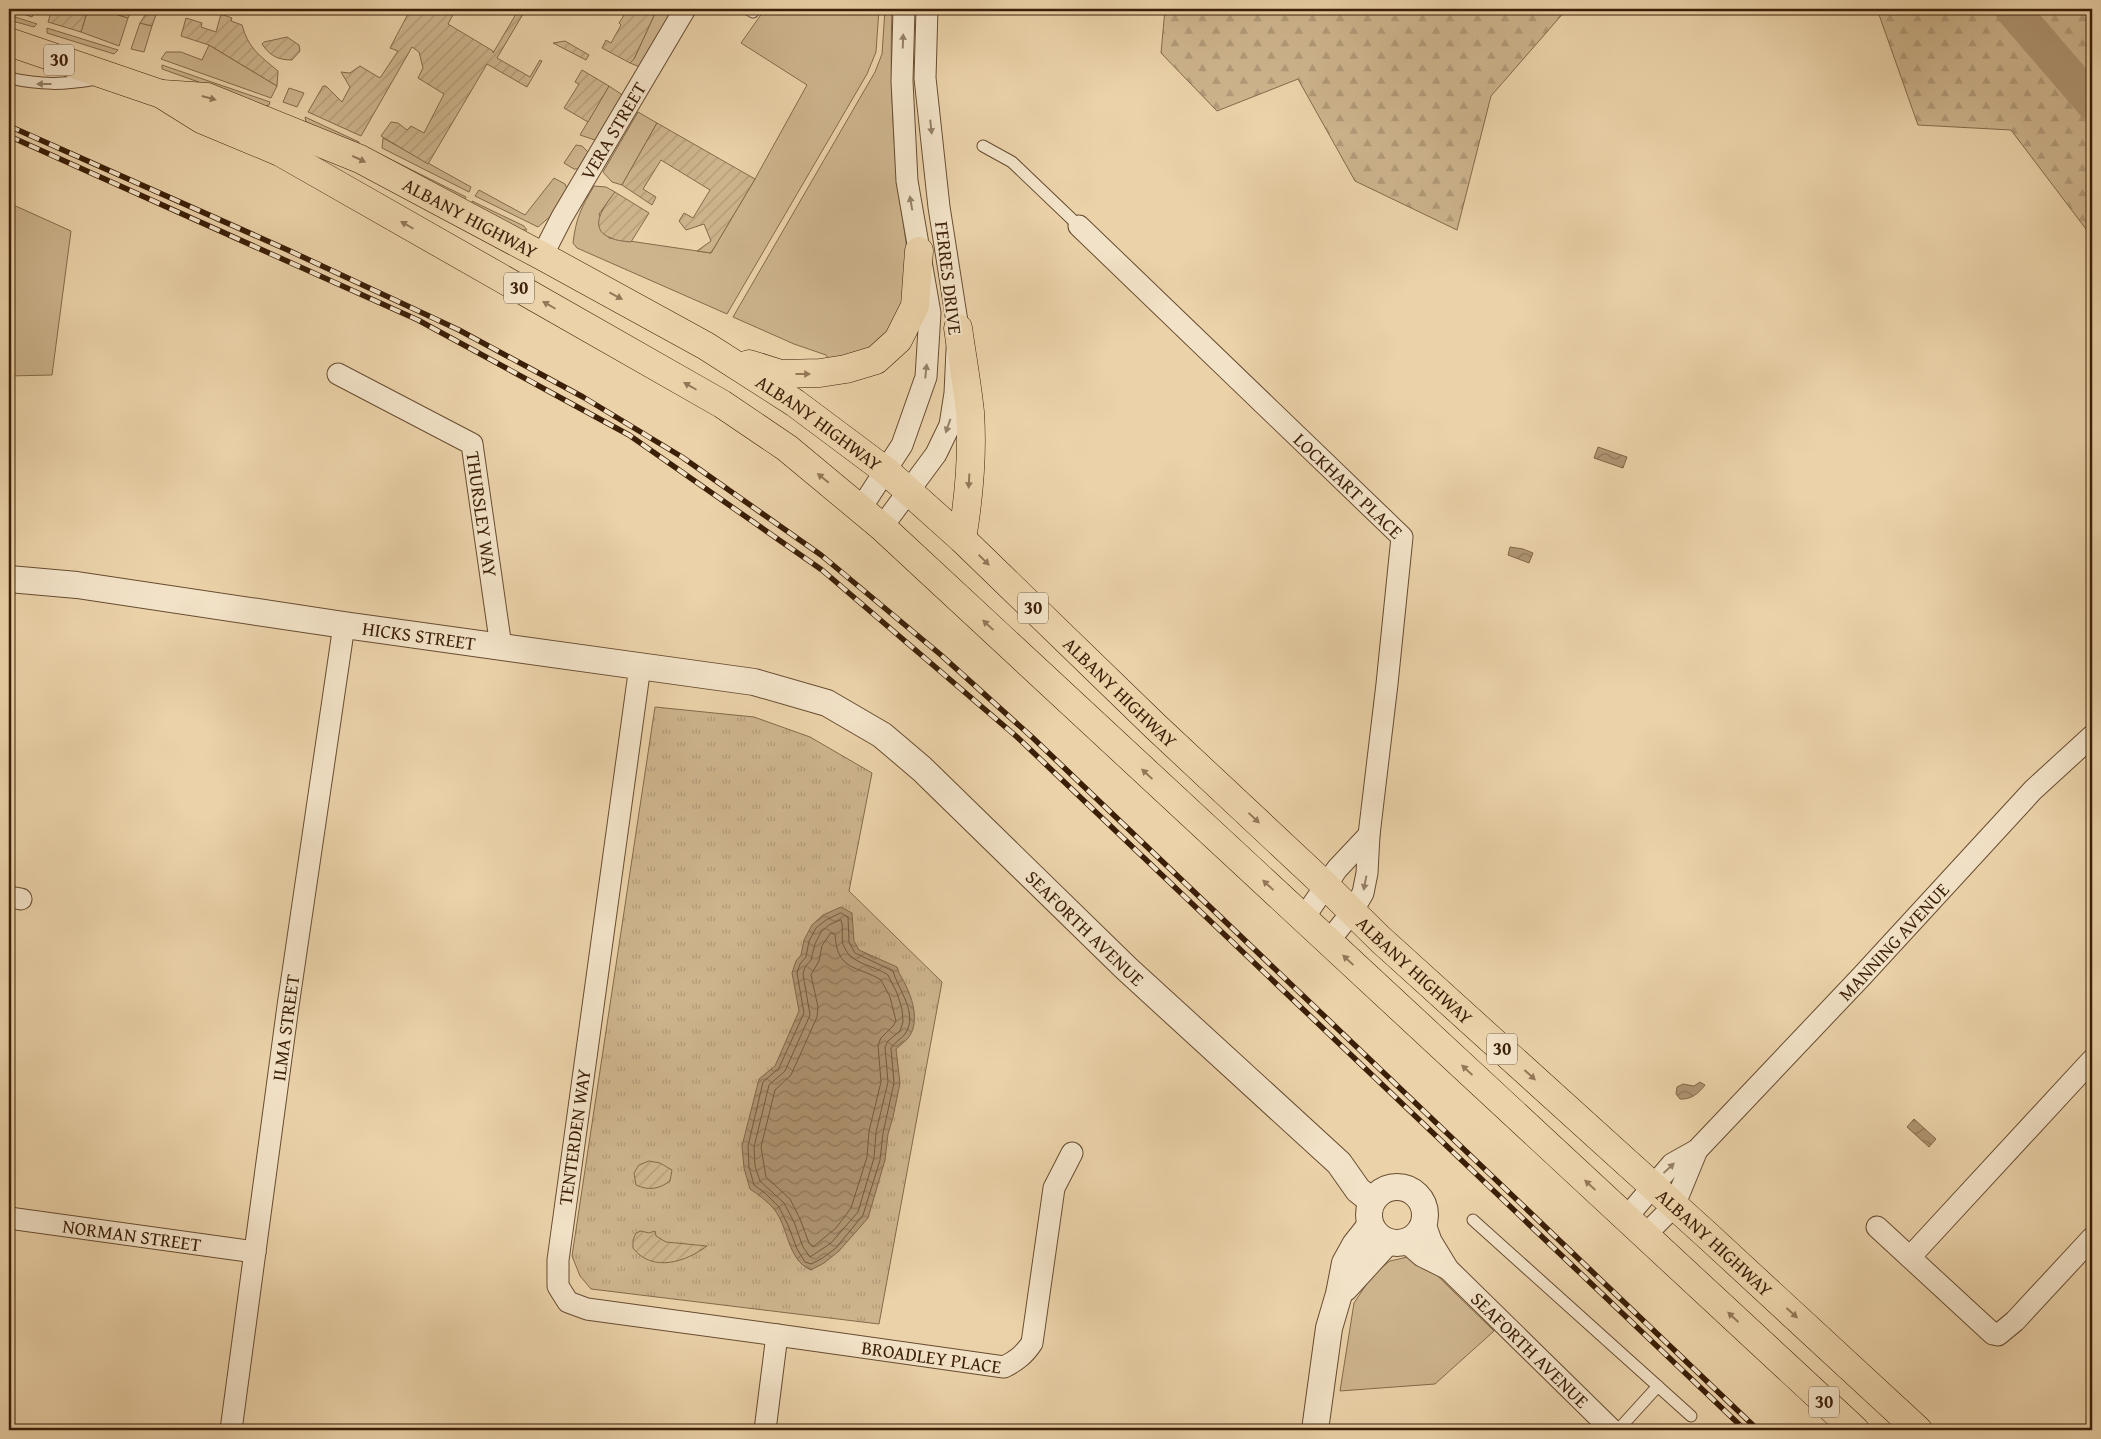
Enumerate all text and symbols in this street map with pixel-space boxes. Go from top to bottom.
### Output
one-way arrow [899,32,907,48]
road number: 30 [44,44,74,76]
street label: VERA STREET [573,76,653,185]
one-way arrow [36,80,52,88]
one-way arrow [201,95,216,103]
one-way arrow [927,119,935,135]
one-way arrow [352,156,366,164]
street label: ALBANY HIGHWAY [398,170,543,265]
one-way arrow [907,194,915,210]
one-way arrow [401,220,414,229]
street label: FERRES DRIVE [928,220,970,337]
road number: 30 [504,272,534,304]
one-way arrow [609,292,623,300]
one-way arrow [542,301,555,310]
one-way arrow [922,362,930,378]
street label: ALBANY HIGHWAY [751,368,888,478]
one-way arrow [795,369,811,377]
one-way arrow [683,381,696,390]
one-way arrow [944,419,952,434]
street label: LOCKHART PLACE [1287,426,1410,545]
street label: THURSLEY WAY [459,450,505,579]
one-way arrow [817,472,830,483]
one-way arrow [965,474,973,490]
one-way arrow [978,554,990,566]
road number: 30 [1018,592,1048,624]
street label: HICKS STREET [360,614,478,657]
one-way arrow [982,619,994,631]
street label: ALBANY HIGHWAY [1057,630,1184,755]
one-way arrow [1141,768,1154,779]
one-way arrow [1248,812,1260,824]
street label: SEAFORTH AVENUE [1019,864,1151,993]
one-way arrow [1361,876,1369,891]
street label: MANNING AVENUE [1831,876,1956,1007]
one-way arrow [1262,879,1274,891]
street label: ALBANY HIGHWAY [1350,909,1480,1031]
one-way arrow [1342,954,1354,966]
street label: ILMA STREET [264,972,307,1083]
road number: 30 [1487,1034,1517,1064]
one-way arrow [1460,1065,1473,1076]
street label: TENTERDEN WAY [551,1066,598,1207]
one-way arrow [1524,1069,1536,1081]
one-way arrow [1663,1162,1675,1174]
one-way arrow [1585,1179,1597,1191]
street label: ALBANY HIGHWAY [1650,1182,1780,1304]
street label: NORMAN STREET [61,1212,203,1258]
street label: SEAFORTH AVENUE [1465,1285,1596,1414]
one-way arrow [1785,1307,1797,1319]
one-way arrow [1727,1311,1739,1323]
street label: BROADLEY PLACE [860,1333,1004,1381]
road number: 30 [1809,1386,1839,1418]

